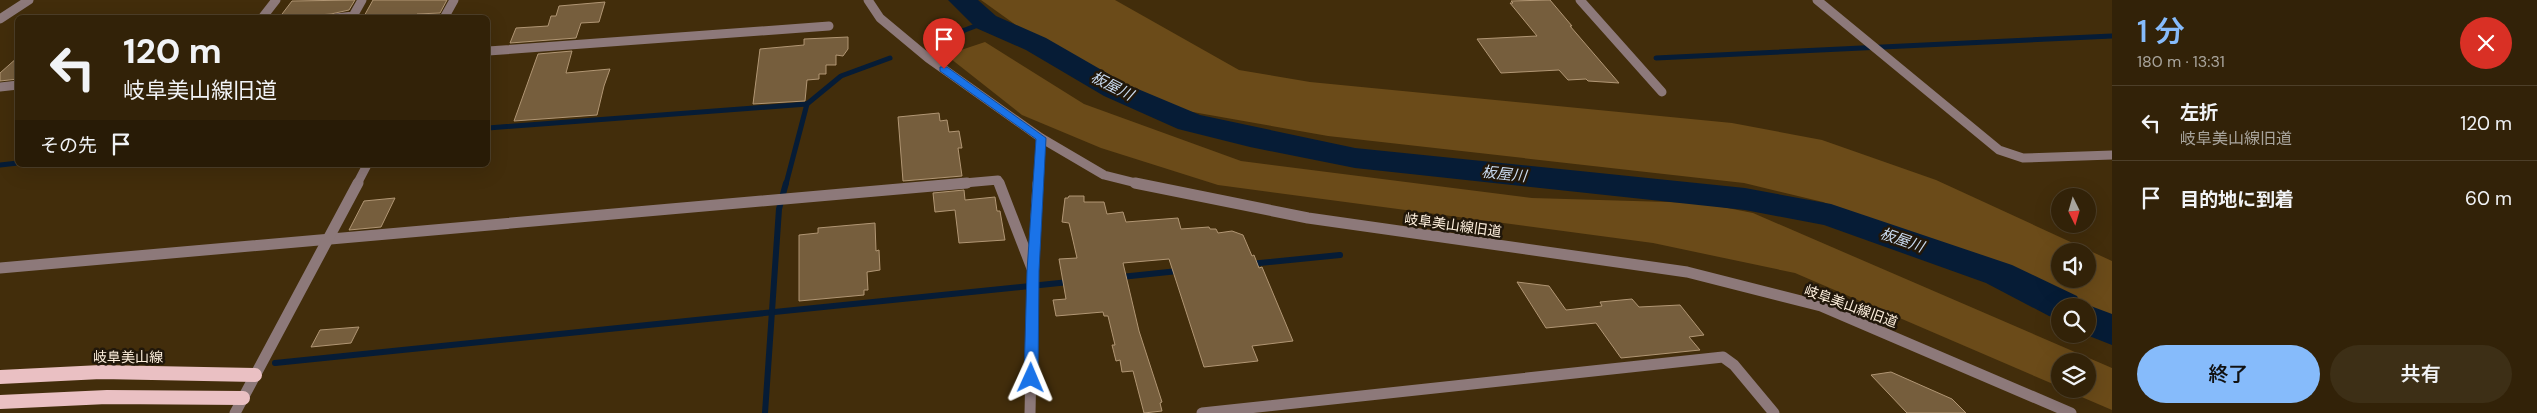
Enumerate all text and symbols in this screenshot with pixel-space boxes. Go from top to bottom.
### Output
text: 1 分 [2137,12,2185,51]
button: close [2460,17,2512,69]
pin [923,18,965,69]
icon: arrive [930,25,958,53]
text: 120 m [123,28,222,74]
icon: left [40,35,105,100]
text: 180 m · 13:31 [2137,51,2225,72]
water label: 板屋川 [1087,67,1138,106]
text: 岐阜美山線旧道 [123,76,277,105]
text: 左折 [2180,100,2218,125]
icon: left [2137,109,2165,137]
text: 120 m [2460,111,2512,136]
text: 岐阜美山線旧道 [2180,128,2292,149]
icon: arrive [107,130,135,158]
text: その先 [40,133,97,158]
water label: 板屋川 [1481,162,1529,187]
icon: arrive [2137,184,2165,212]
text: 60 m [2465,186,2512,211]
text: 目的地に到着 [2180,187,2294,212]
north arrow [2051,188,2096,232]
map controls [2051,188,2096,398]
street label: 岐阜美山線旧道 [1403,209,1503,241]
water label: 板屋川 [1877,223,1928,257]
button: sound [2051,243,2096,288]
street label: 岐阜美山線旧道 [1802,281,1900,331]
button: search [2051,298,2096,343]
button: 終了 [2137,345,2320,403]
button: 共有 [2330,345,2512,403]
street label: 岐阜美山線 [93,348,163,366]
position arrow [1004,351,1056,403]
button: layers [2051,353,2096,398]

